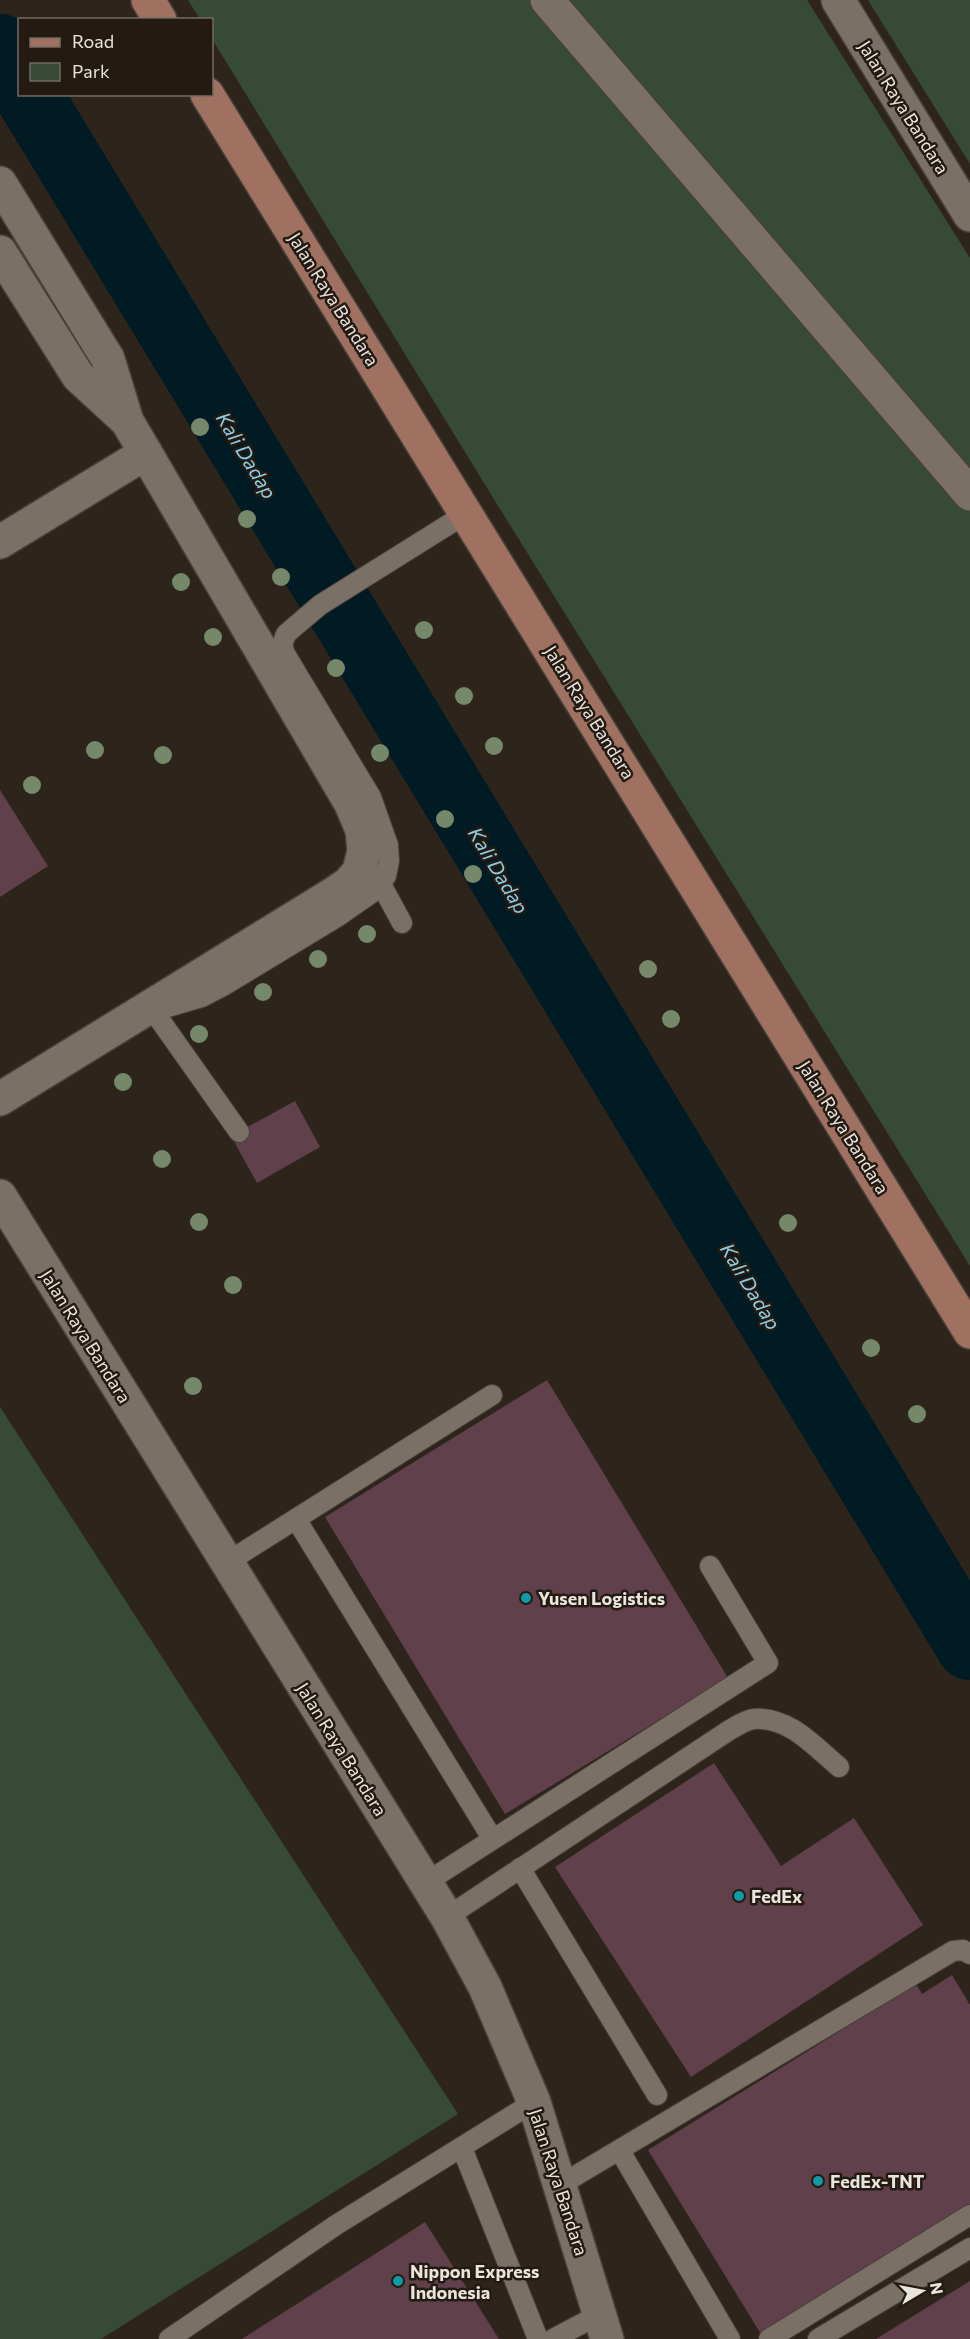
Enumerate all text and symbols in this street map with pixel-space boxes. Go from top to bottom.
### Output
legend [18,18,213,96]
text: Road [72,30,114,52]
street label: Jalan Raya Bandara [854,36,954,178]
text: Park [72,60,110,82]
street label: Jalan Raya Bandara [284,228,384,370]
water label: Kali Dadap [212,407,282,503]
street label: Jalan Raya Bandara [540,641,640,783]
water label: Kali Dadap [464,822,534,918]
street label: Jalan Raya Bandara [794,1056,894,1198]
water label: Kali Dadap [716,1238,786,1334]
street label: Jalan Raya Bandara [36,1265,136,1407]
place label: Yusen Logistics [538,1587,665,1609]
marker: Yusen Logistics [519,1591,533,1605]
street label: Jalan Raya Bandara [292,1678,392,1820]
place label: FedEx [751,1885,802,1907]
marker: FedEx [732,1889,746,1903]
street label: Jalan Raya Bandara [525,2106,593,2258]
place label: FedEx-TNT [830,2170,925,2192]
marker: FedEx-TNT [811,2174,825,2188]
place label: Nippon Express Indonesia [410,2260,539,2303]
north arrow [892,2261,952,2321]
marker: Nippon Express Indonesia [391,2274,405,2288]
text: N [927,2281,948,2296]

